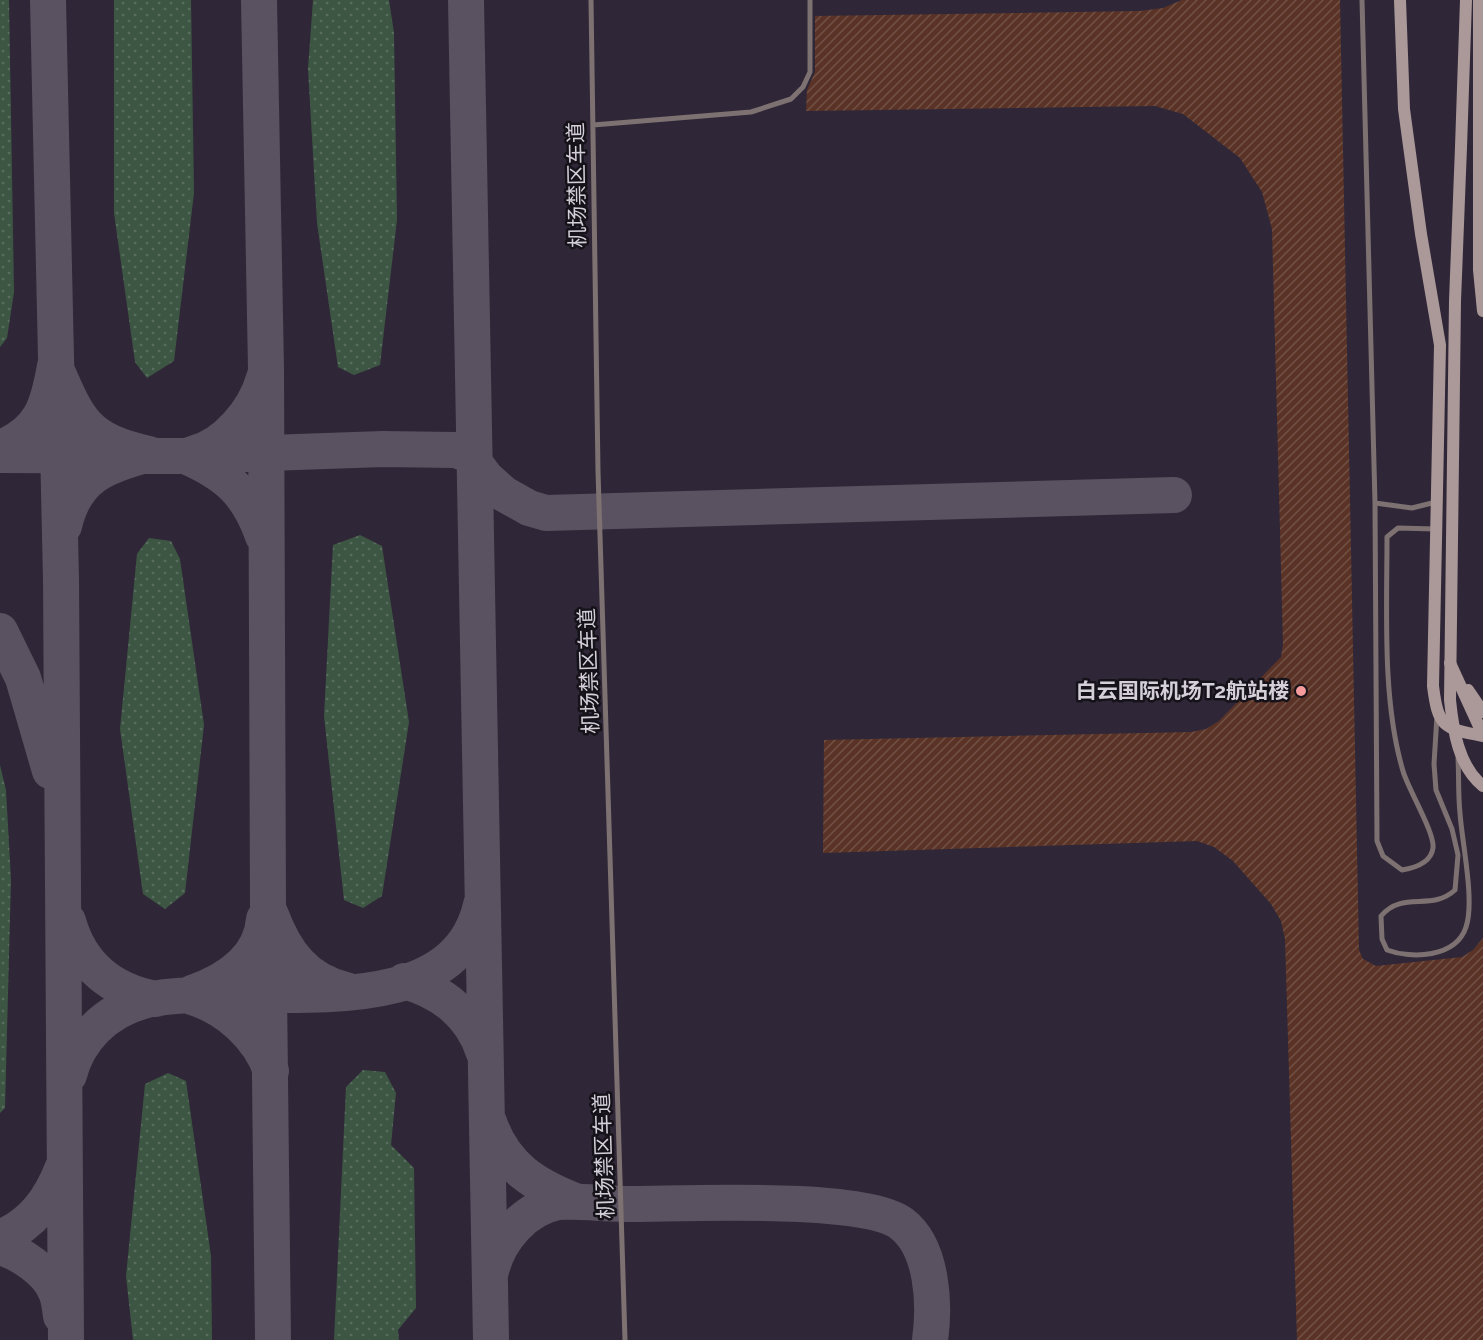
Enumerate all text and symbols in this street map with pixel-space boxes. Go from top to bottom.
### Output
street label: 机场禁区车道 [563,122,590,248]
street label: 机场禁区车道 [574,608,603,734]
place label: 白云国际机场T2航站楼 [1076,678,1289,703]
marker: 白云国际机场T2航站楼 [1294,684,1308,698]
street label: 机场禁区车道 [589,1093,618,1219]

